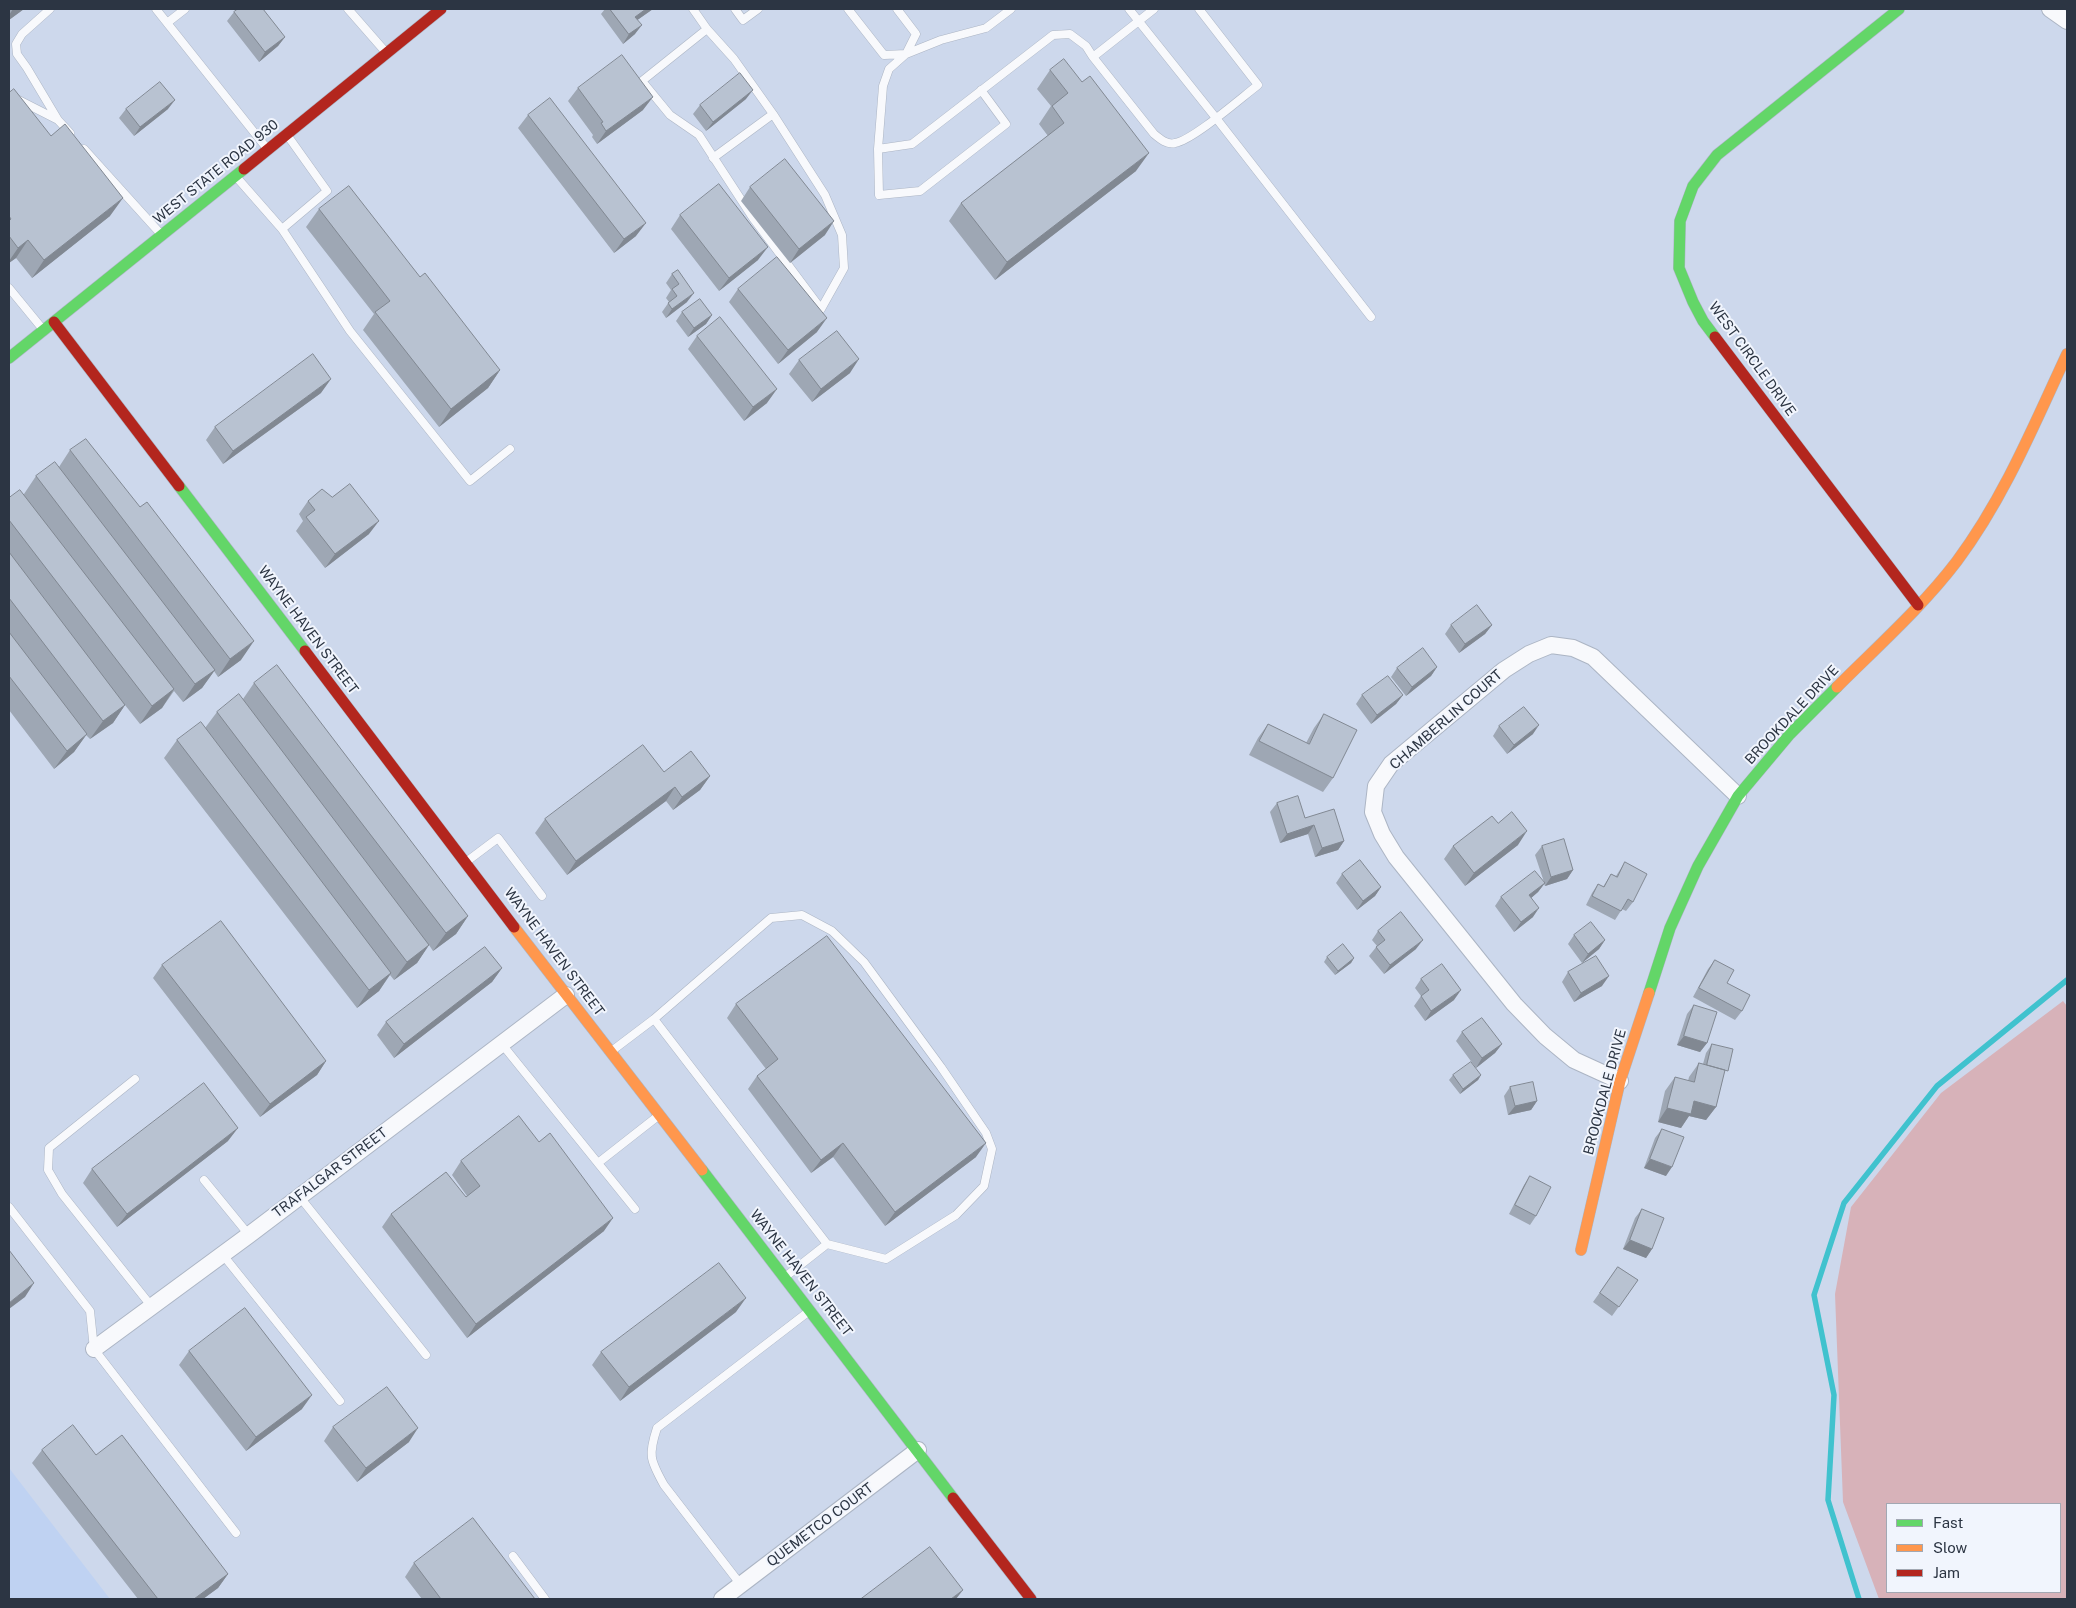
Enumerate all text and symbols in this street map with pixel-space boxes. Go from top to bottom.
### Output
street label: WEST STATE ROAD 930 [150,116,282,228]
street label: WEST CIRCLE DRIVE [1705,299,1799,419]
street label: WAYNE HAVEN STREET [254,563,362,697]
street label: BROOKDALE DRIVE [1742,662,1842,768]
street label: CHAMBERLIN COURT [1386,667,1506,773]
street label: WAYNE HAVEN STREET [500,885,608,1019]
street label: BROOKDALE DRIVE [1580,1027,1630,1157]
street label: TRAFALGAR STREET [269,1124,391,1222]
street label: WAYNE HAVEN STREET [746,1206,856,1340]
street label: QUEMETCO COURT [763,1480,877,1570]
legend [1886,1503,2061,1593]
text: Fast [1933,1514,1963,1531]
text: Slow [1933,1539,1967,1556]
text: Jam [1933,1564,1960,1581]

